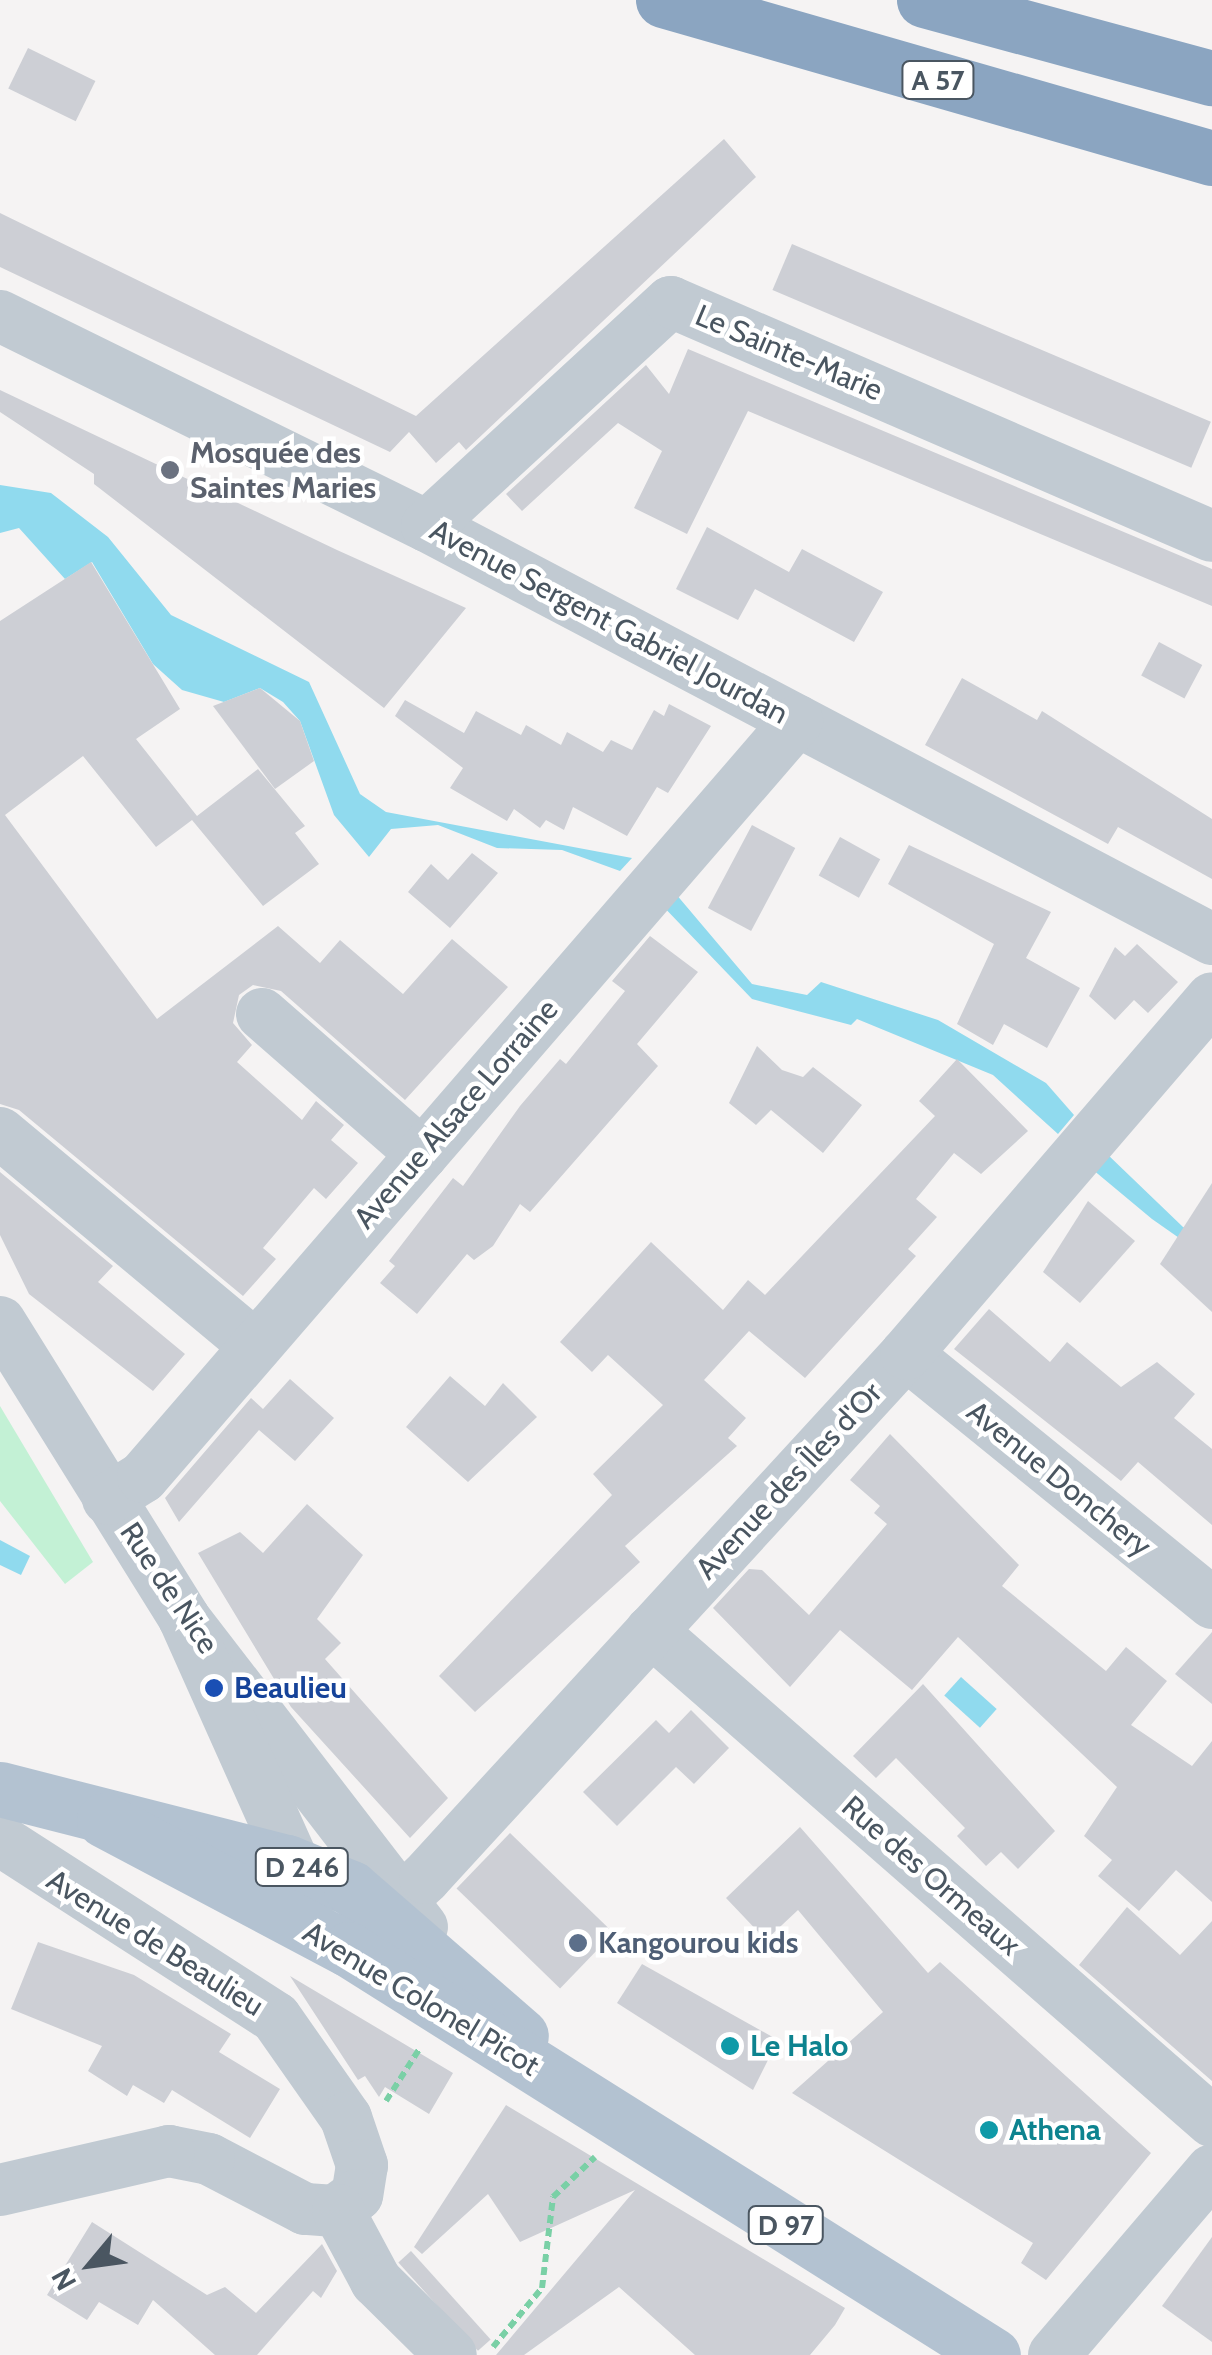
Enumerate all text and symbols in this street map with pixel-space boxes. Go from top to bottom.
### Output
road number: A 57 [900,57,976,103]
street label: Le Sainte-Marie [690,297,888,409]
place label: Mosquée des Saintes Maries [190,435,376,506]
marker: Mosquée des Saintes Maries [159,459,181,481]
street label: Avenue Sergent Gabriel Jourdan [424,512,794,732]
street label: Avenue Alsace Lorraine [346,992,566,1236]
street label: Avenue des Îles d'Or [689,1375,889,1587]
street label: Avenue Donchery [960,1394,1158,1564]
street label: Rue de Nice [112,1516,226,1660]
place label: Beaulieu [234,1670,347,1706]
marker: Beaulieu [203,1677,225,1699]
street label: Rue des Ormeaux [834,1789,1028,1963]
road number: D 246 [254,1844,350,1890]
street label: Avenue de Beaulieu [40,1862,270,2024]
street label: Avenue Colonel Picot [296,1914,546,2084]
place label: Kangourou kids [598,1925,798,1961]
marker: Kangourou kids [567,1932,589,1954]
place label: Le Halo [750,2028,848,2064]
marker: Le Halo [719,2035,741,2057]
place label: Athena [1009,2112,1101,2148]
marker: Athena [978,2119,1000,2141]
road number: D 97 [746,2202,826,2248]
north arrow [40,2215,140,2315]
text: N [44,2263,83,2296]

